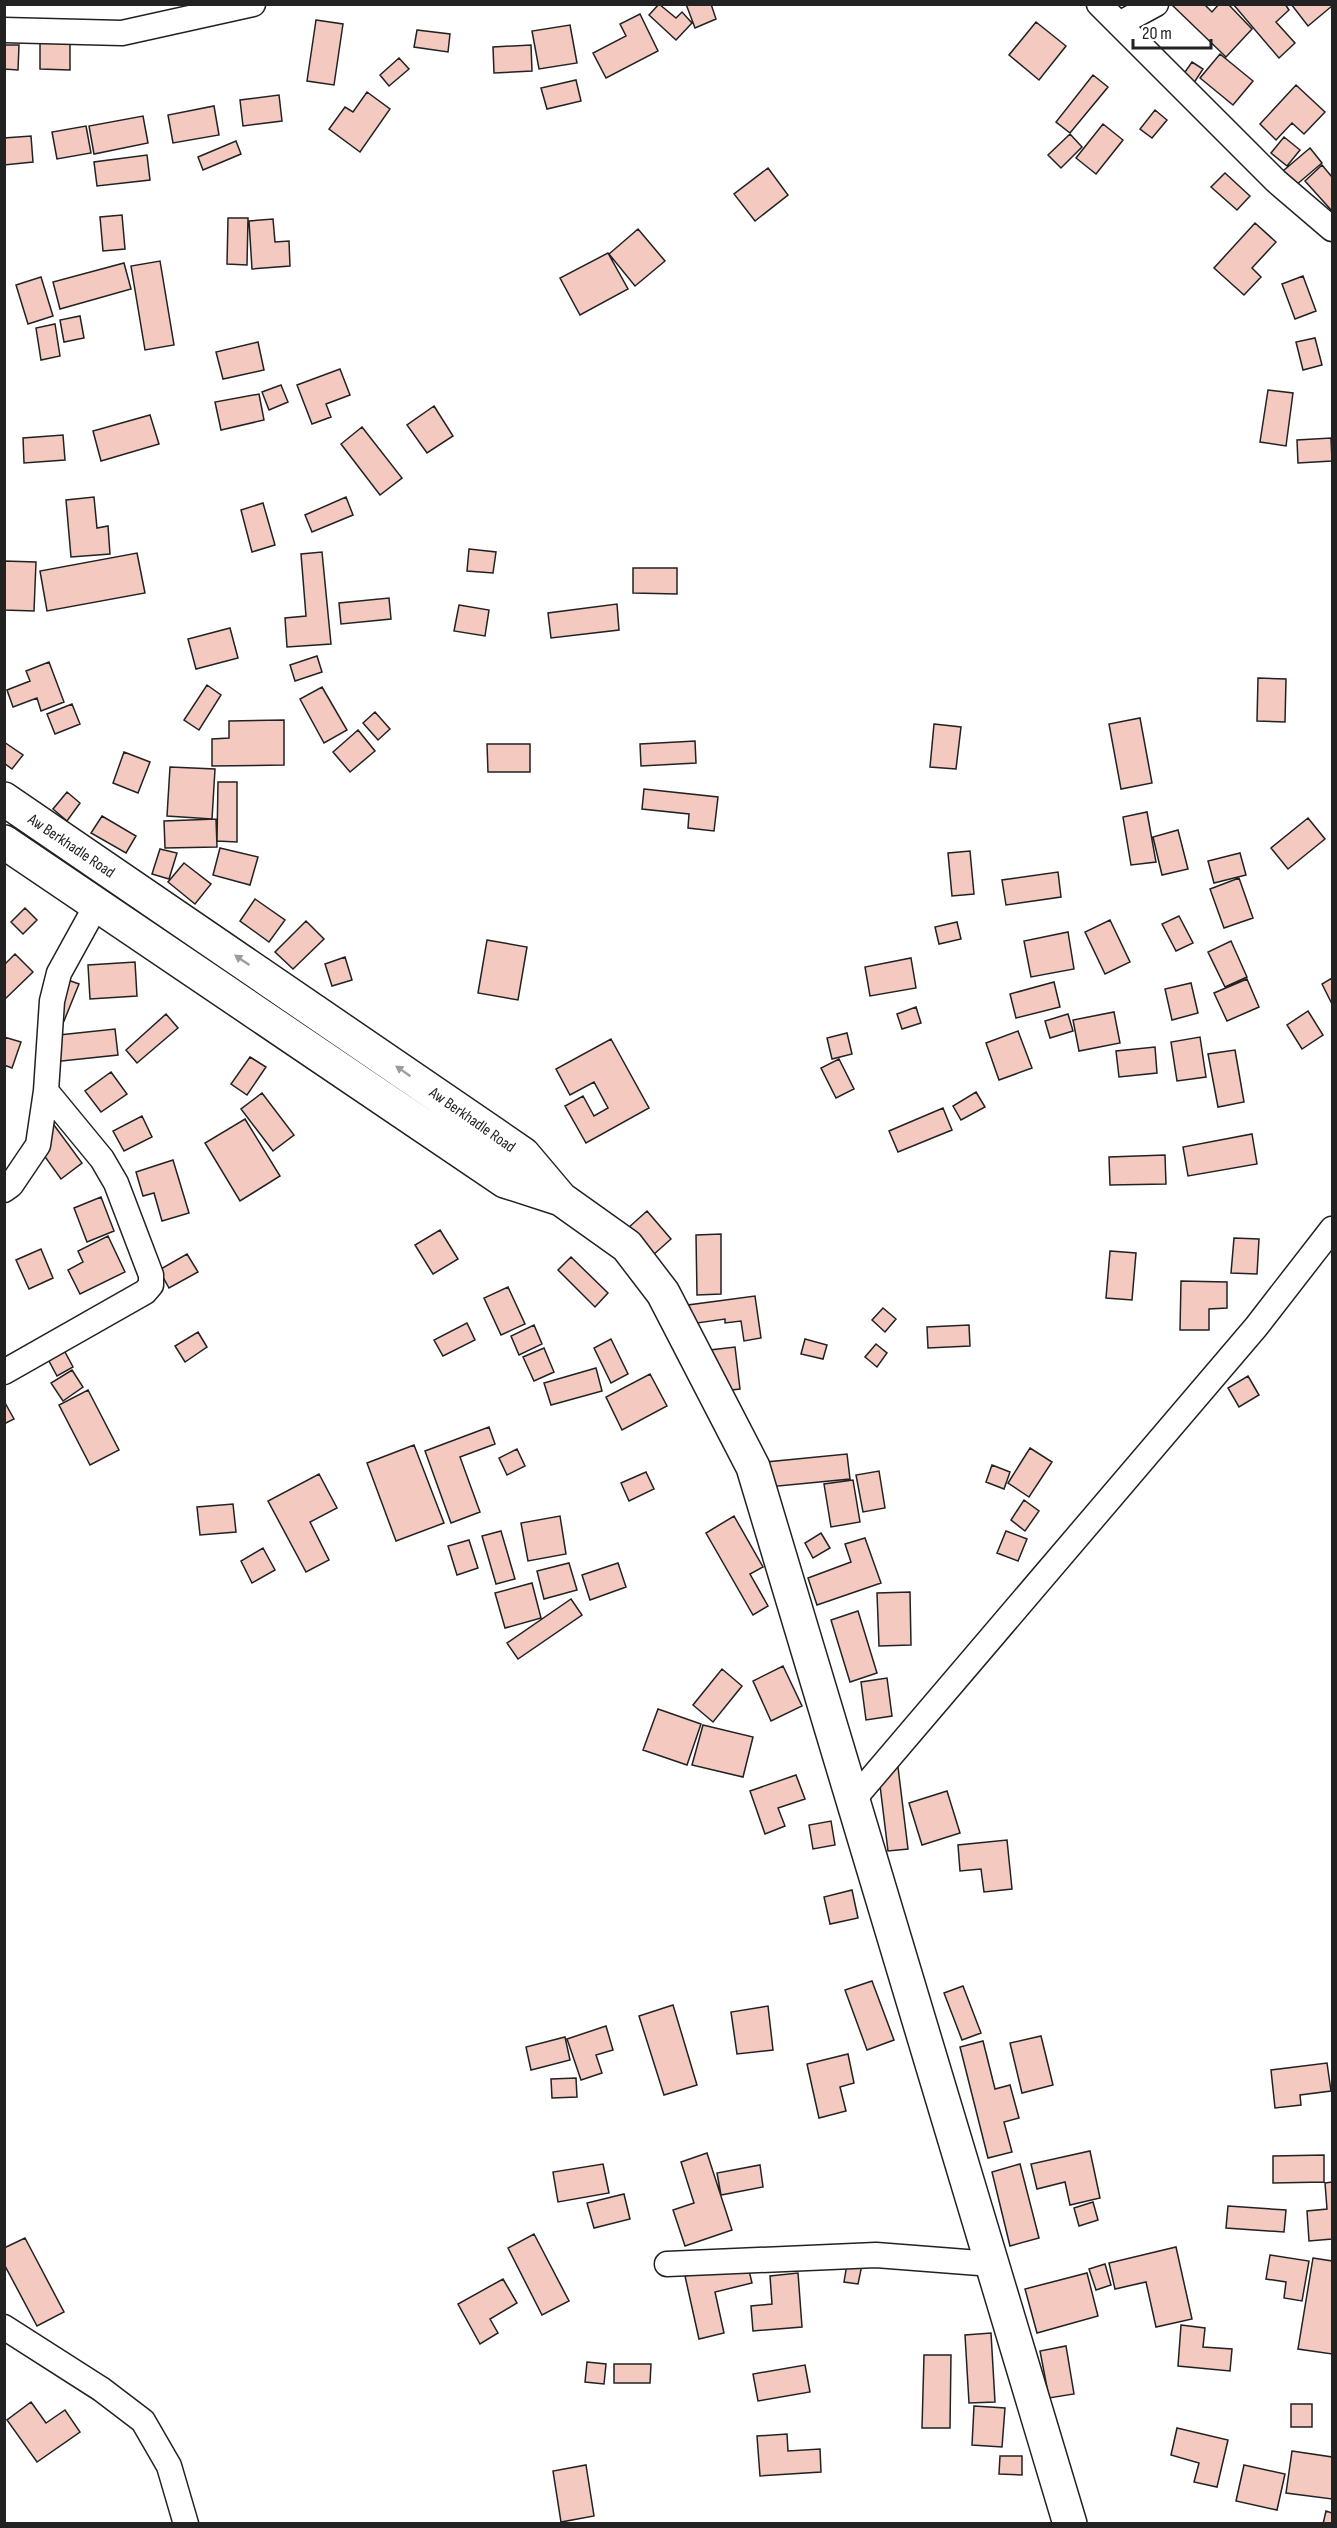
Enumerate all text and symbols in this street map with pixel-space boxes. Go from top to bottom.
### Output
scale bar [1133,12,1211,50]
text: 20 m [1142,23,1172,44]
street label: Aw Berkhadle Road [23,810,118,882]
one-way arrow [234,955,250,966]
one-way arrow [395,1065,411,1077]
street label: Aw Berkhadle Road [425,1083,519,1157]

